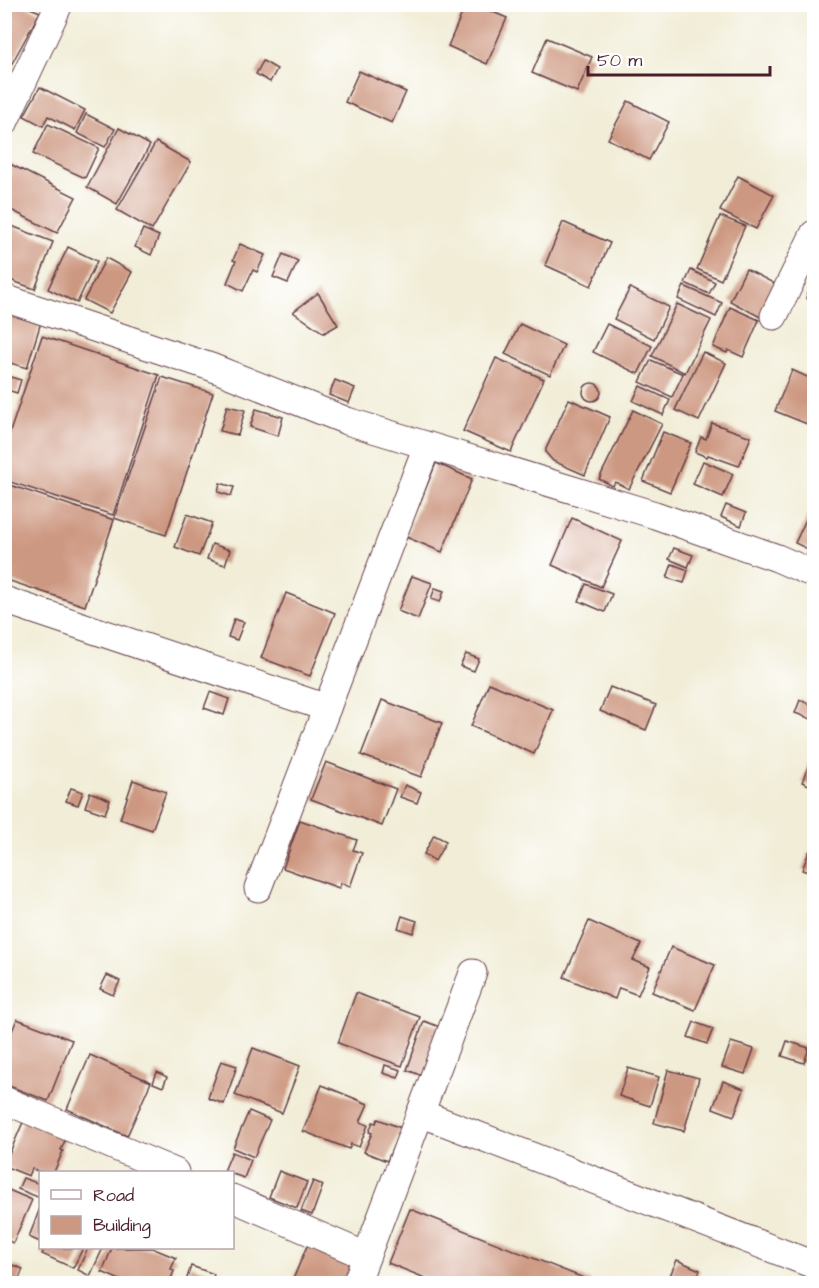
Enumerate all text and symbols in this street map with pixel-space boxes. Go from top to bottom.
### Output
scale bar [588,39,770,77]
text: 50 m [597,48,642,73]
legend [39,1171,234,1249]
text: Road [93,1183,134,1208]
text: Building [93,1213,151,1239]

